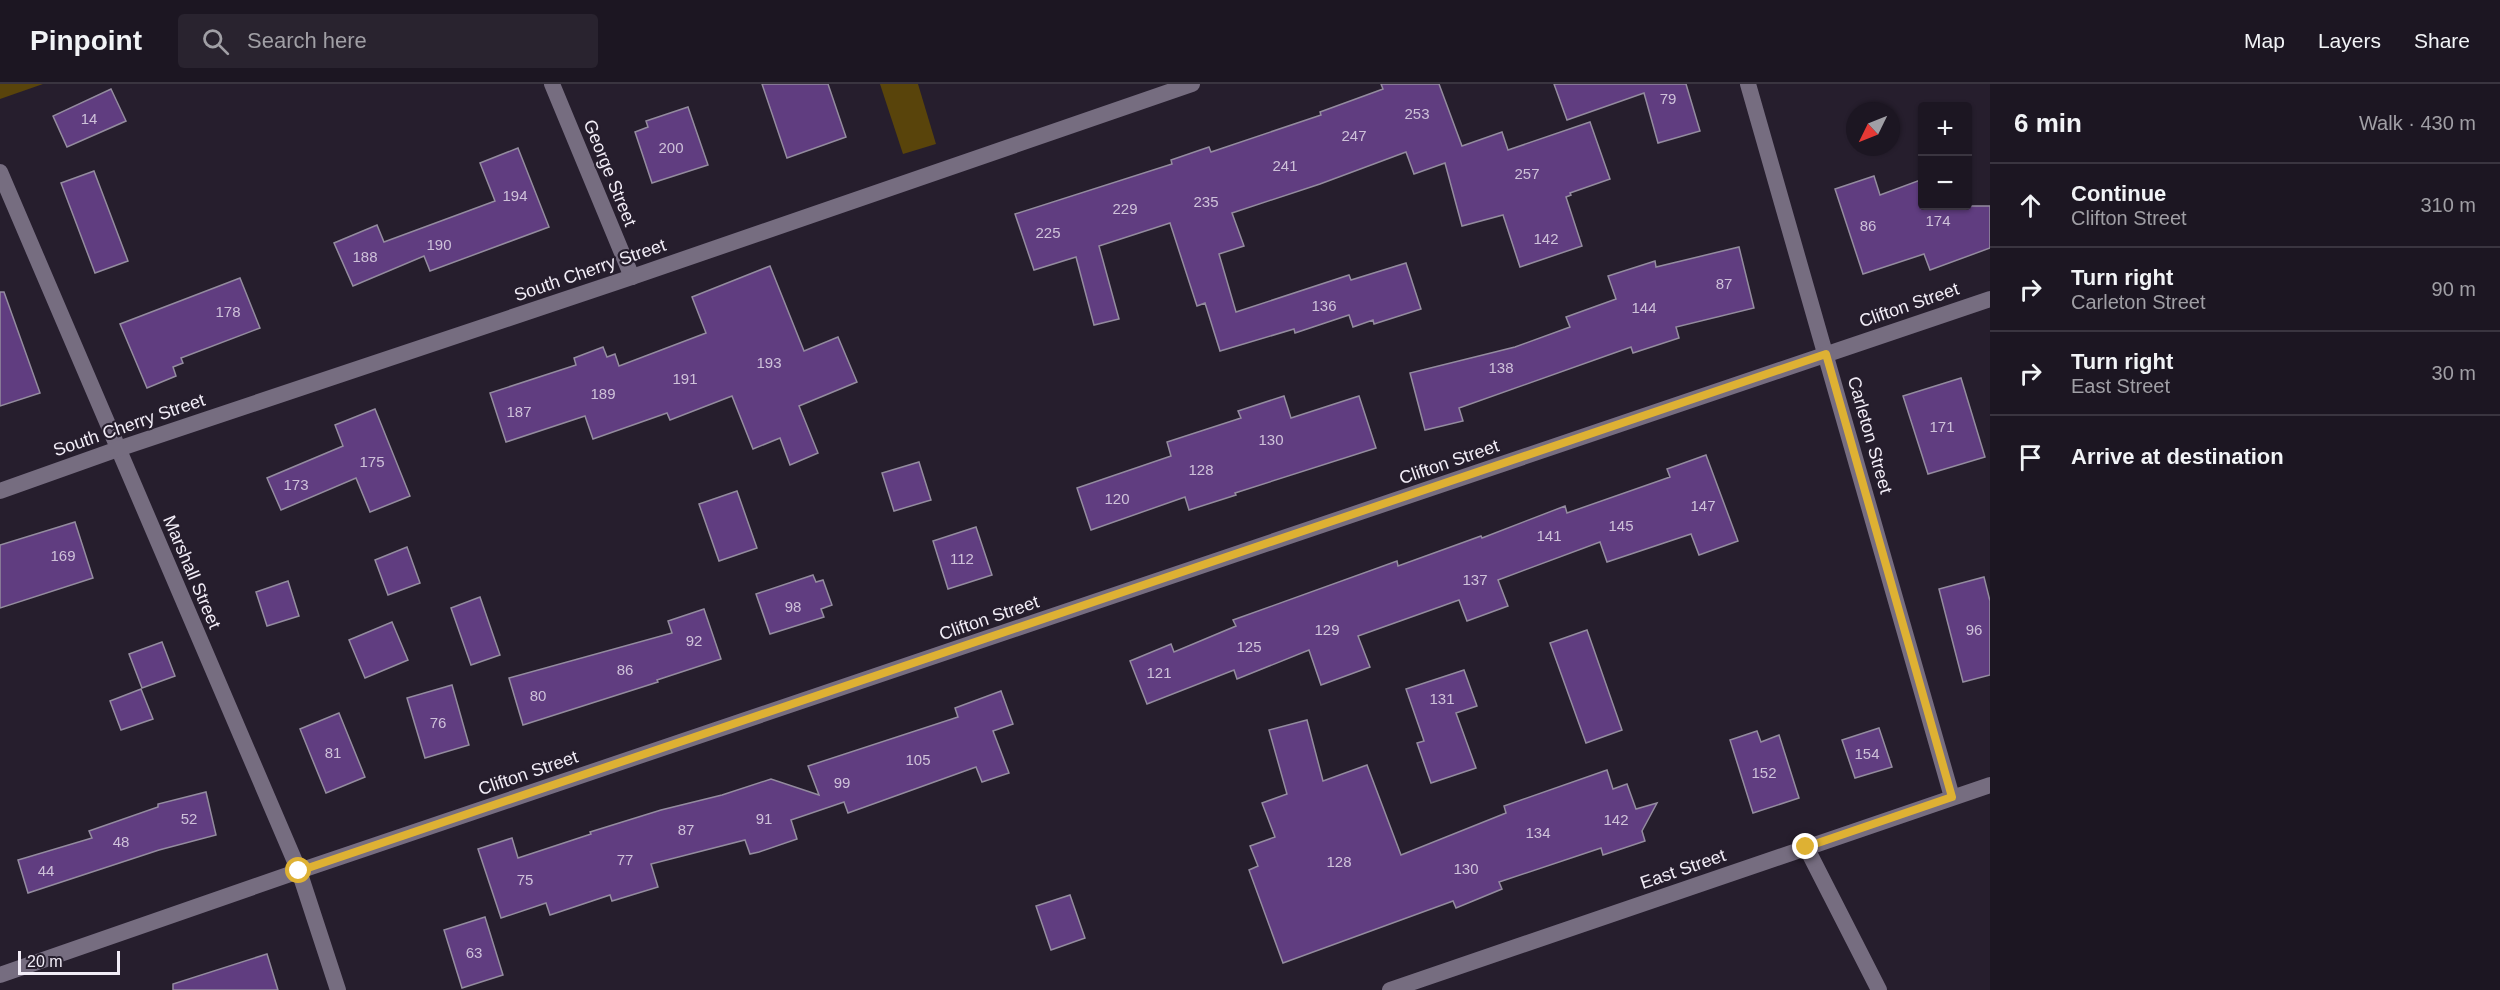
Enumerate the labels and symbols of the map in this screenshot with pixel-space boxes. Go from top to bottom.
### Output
house number: 79 [1660,90,1676,107]
north arrow [1846,102,1900,156]
house number: 253 [1404,105,1430,122]
house number: 14 [81,110,97,127]
street label: George Street [580,117,640,229]
house number: 247 [1341,127,1367,144]
house number: 200 [658,139,684,156]
house number: 241 [1272,157,1298,174]
house number: 257 [1514,165,1540,182]
house number: 194 [502,187,528,204]
house number: 235 [1193,193,1219,210]
house number: 229 [1112,200,1138,217]
house number: 174 [1925,212,1951,229]
house number: 86 [1860,217,1876,234]
house number: 225 [1035,224,1061,241]
house number: 142 [1533,230,1559,247]
street label: South Cherry Street [512,235,668,305]
house number: 190 [426,236,452,253]
house number: 188 [352,248,378,265]
house number: 87 [1716,275,1732,292]
street label: Clifton Street [1857,279,1961,331]
house number: 136 [1311,297,1337,314]
house number: 144 [1631,299,1657,316]
house number: 178 [215,303,241,320]
house number: 193 [756,354,782,371]
house number: 138 [1488,359,1514,376]
house number: 191 [672,370,698,387]
street label: Carleton Street [1844,374,1896,496]
house number: 189 [590,385,616,402]
street label: South Cherry Street [51,390,207,460]
house number: 187 [506,403,532,420]
house number: 171 [1929,418,1955,435]
house number: 130 [1258,431,1284,448]
street label: Clifton Street [1397,436,1501,488]
house number: 175 [359,453,385,470]
house number: 128 [1188,461,1214,478]
house number: 173 [283,476,309,493]
house number: 120 [1104,490,1130,507]
house number: 147 [1690,497,1716,514]
street label: Marshall Street [159,512,225,632]
house number: 145 [1608,517,1634,534]
house number: 141 [1536,527,1562,544]
house number: 169 [50,547,76,564]
house number: 112 [950,550,974,567]
house number: 137 [1462,571,1488,588]
street label: Clifton Street [937,592,1041,644]
house number: 98 [785,598,801,615]
house number: 129 [1314,621,1340,638]
house number: 96 [1966,621,1982,638]
house number: 92 [686,632,702,649]
house number: 125 [1236,638,1262,655]
house number: 86 [617,661,633,678]
house number: 121 [1146,664,1172,681]
house number: 80 [530,687,546,704]
house number: 131 [1429,690,1455,707]
house number: 76 [430,714,446,731]
house number: 81 [325,744,341,761]
house number: 154 [1854,745,1880,762]
street label: Clifton Street [476,747,580,799]
house number: 105 [905,751,931,768]
house number: 152 [1751,764,1777,781]
house number: 99 [834,774,850,791]
house number: 52 [181,810,197,827]
house number: 91 [756,810,772,827]
house number: 142 [1603,811,1629,828]
house number: 87 [678,821,694,838]
house number: 134 [1525,824,1551,841]
house number: 48 [113,833,129,850]
route end [1792,833,1818,859]
street label: East Street [1638,845,1728,893]
house number: 77 [617,851,633,868]
house number: 128 [1326,853,1352,870]
route start [285,857,311,883]
house number: 130 [1453,860,1479,877]
house number: 44 [38,862,54,879]
house number: 75 [517,871,533,888]
house number: 63 [466,944,482,961]
scale bar [18,948,120,976]

